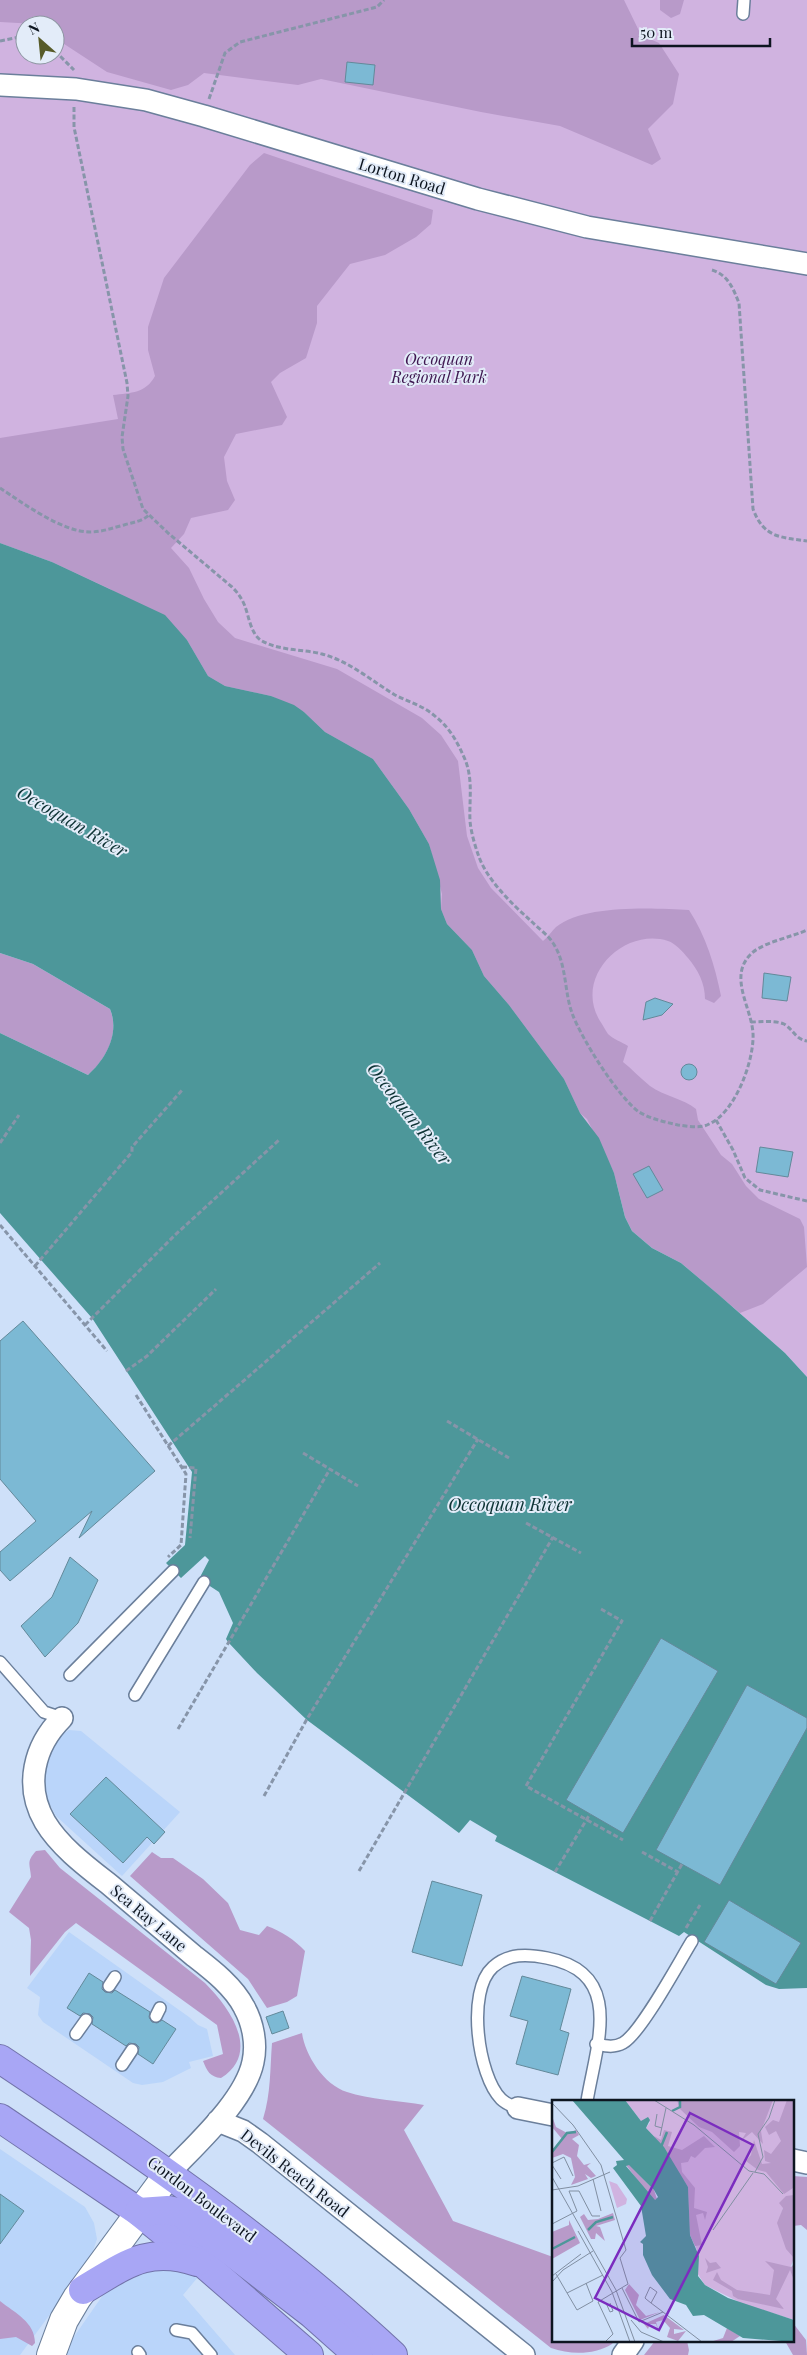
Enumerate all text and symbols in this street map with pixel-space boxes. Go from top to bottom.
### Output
north arrow [15,15,65,65]
scale bar [632,15,770,47]
text: N [25,17,43,39]
text: 50 m [640,22,673,42]
street label: Lorton Road [356,152,448,199]
park label: Occoquan Regional Park [390,348,487,387]
water label: Occoquan River [13,780,133,863]
water label: Occoquan River [362,1057,458,1171]
water label: Occoquan River [448,1492,573,1516]
street label: Sea Ray Lane [107,1880,192,1956]
inset map [552,2100,794,2342]
street label: Devils Reach Road [237,2124,354,2221]
street label: Gordon Boulevard [144,2151,261,2246]

